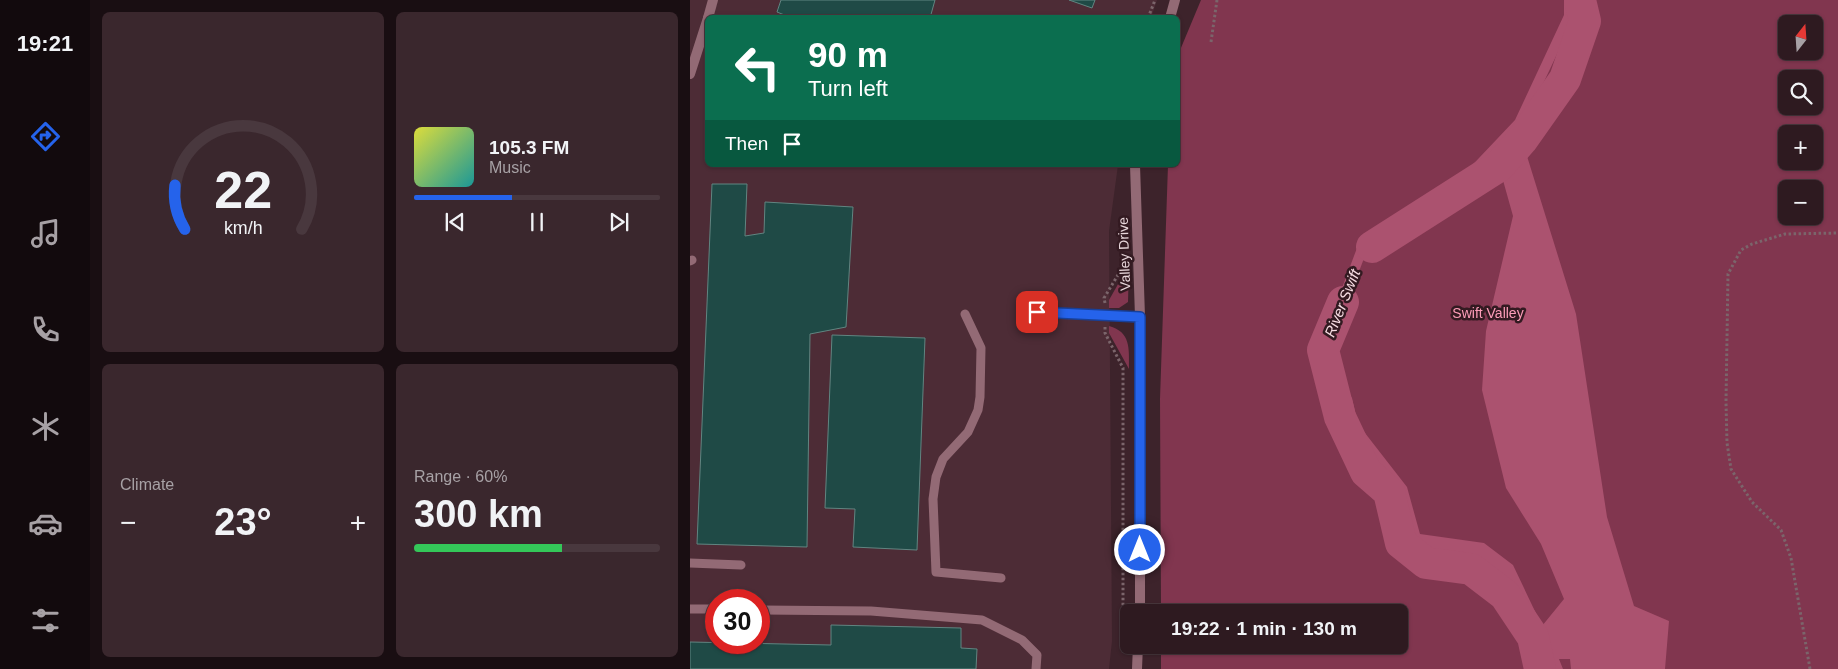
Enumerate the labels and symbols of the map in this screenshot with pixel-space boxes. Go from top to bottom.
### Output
north arrow [1778,15,1822,60]
street label: Valley Drive [1115,217,1133,291]
water label: River Swift [1321,266,1364,339]
pin [1016,291,1058,333]
park label: Swift Valley [1452,305,1524,321]
position arrow [1113,523,1165,575]
speed limit sign: 30 [705,589,770,654]

